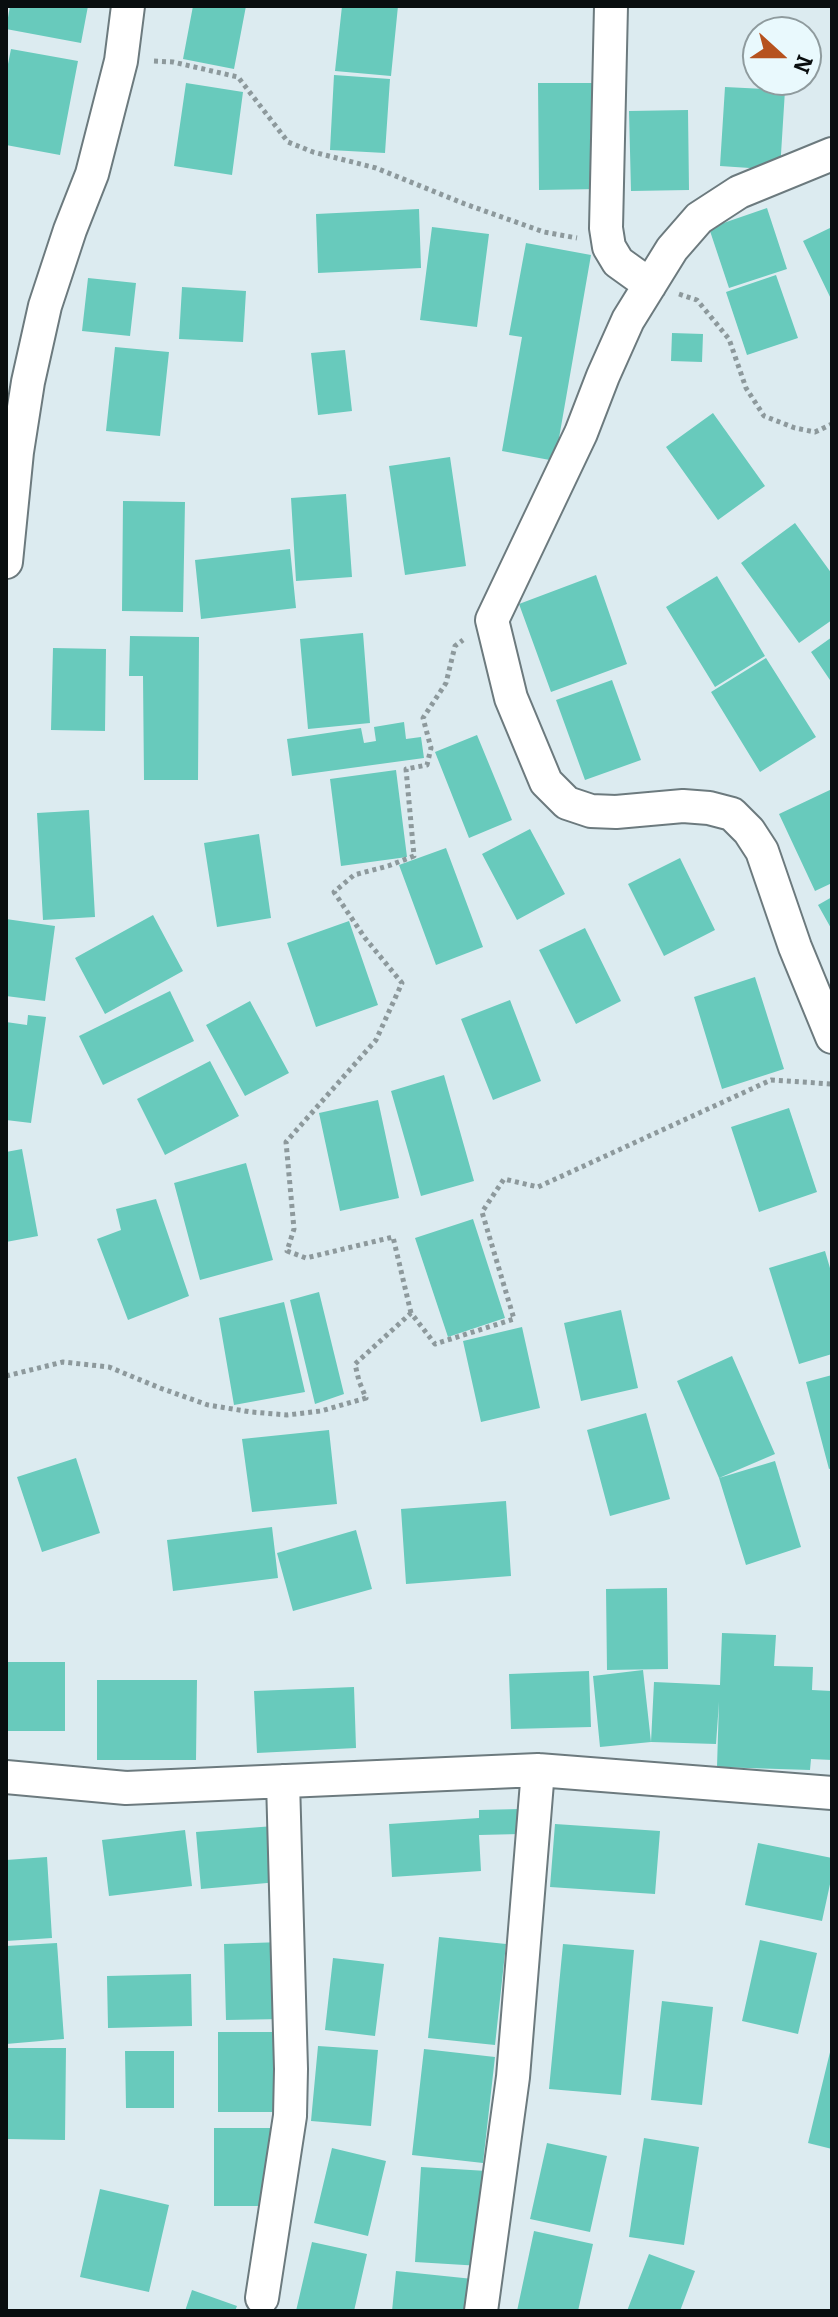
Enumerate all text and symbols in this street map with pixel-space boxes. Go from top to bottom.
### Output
north arrow [742,16,822,96]
text: N [787,51,819,77]

